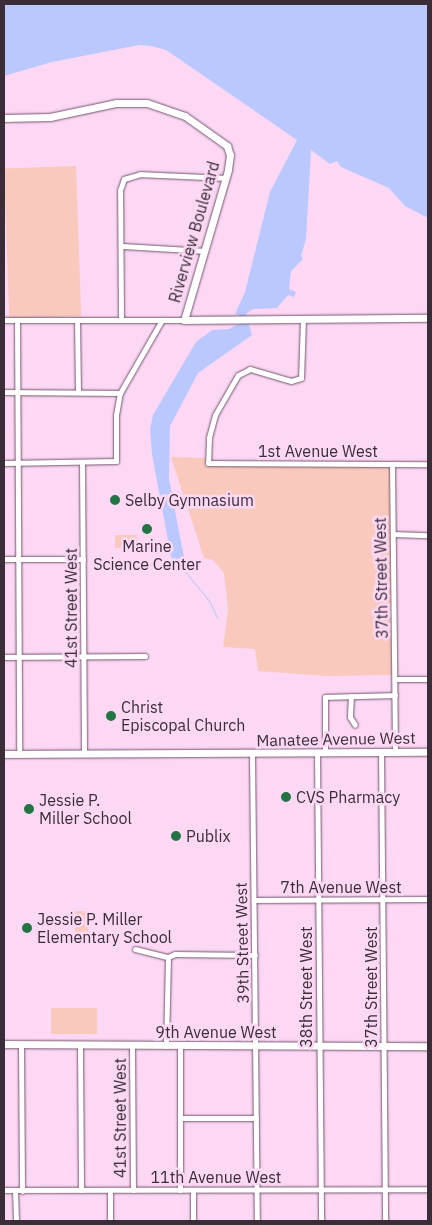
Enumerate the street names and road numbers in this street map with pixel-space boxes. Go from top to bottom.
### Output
street label: Riverview Boulevard [165,159,223,305]
street label: 1st Avenue West [258,441,378,461]
street label: 37th Street West [370,517,392,639]
street label: 41st Street West [61,548,81,668]
street label: Manatee Avenue West [256,728,416,750]
street label: 7th Avenue West [280,877,402,897]
street label: 39th Street West [231,882,253,1004]
street label: 38th Street West [296,926,316,1048]
street label: 37th Street West [361,926,381,1048]
street label: 9th Avenue West [155,1022,277,1042]
street label: 41st Street West [110,1058,130,1178]
street label: 11th Avenue West [151,1167,281,1187]

